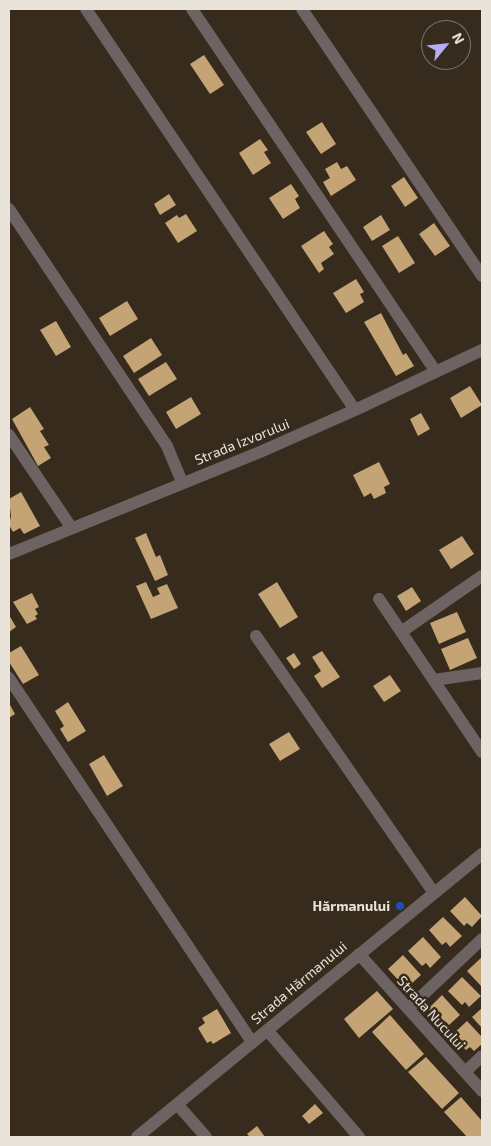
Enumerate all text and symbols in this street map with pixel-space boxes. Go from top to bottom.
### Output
north arrow [421,20,471,70]
text: N [449,30,469,47]
street label: Strada Izvorului [192,415,292,469]
place label: Hărmanului [313,898,390,914]
marker: Hărmanului [394,900,406,912]
street label: Strada Hărmanului [248,938,350,1028]
street label: Strada Nucului [393,973,469,1053]

